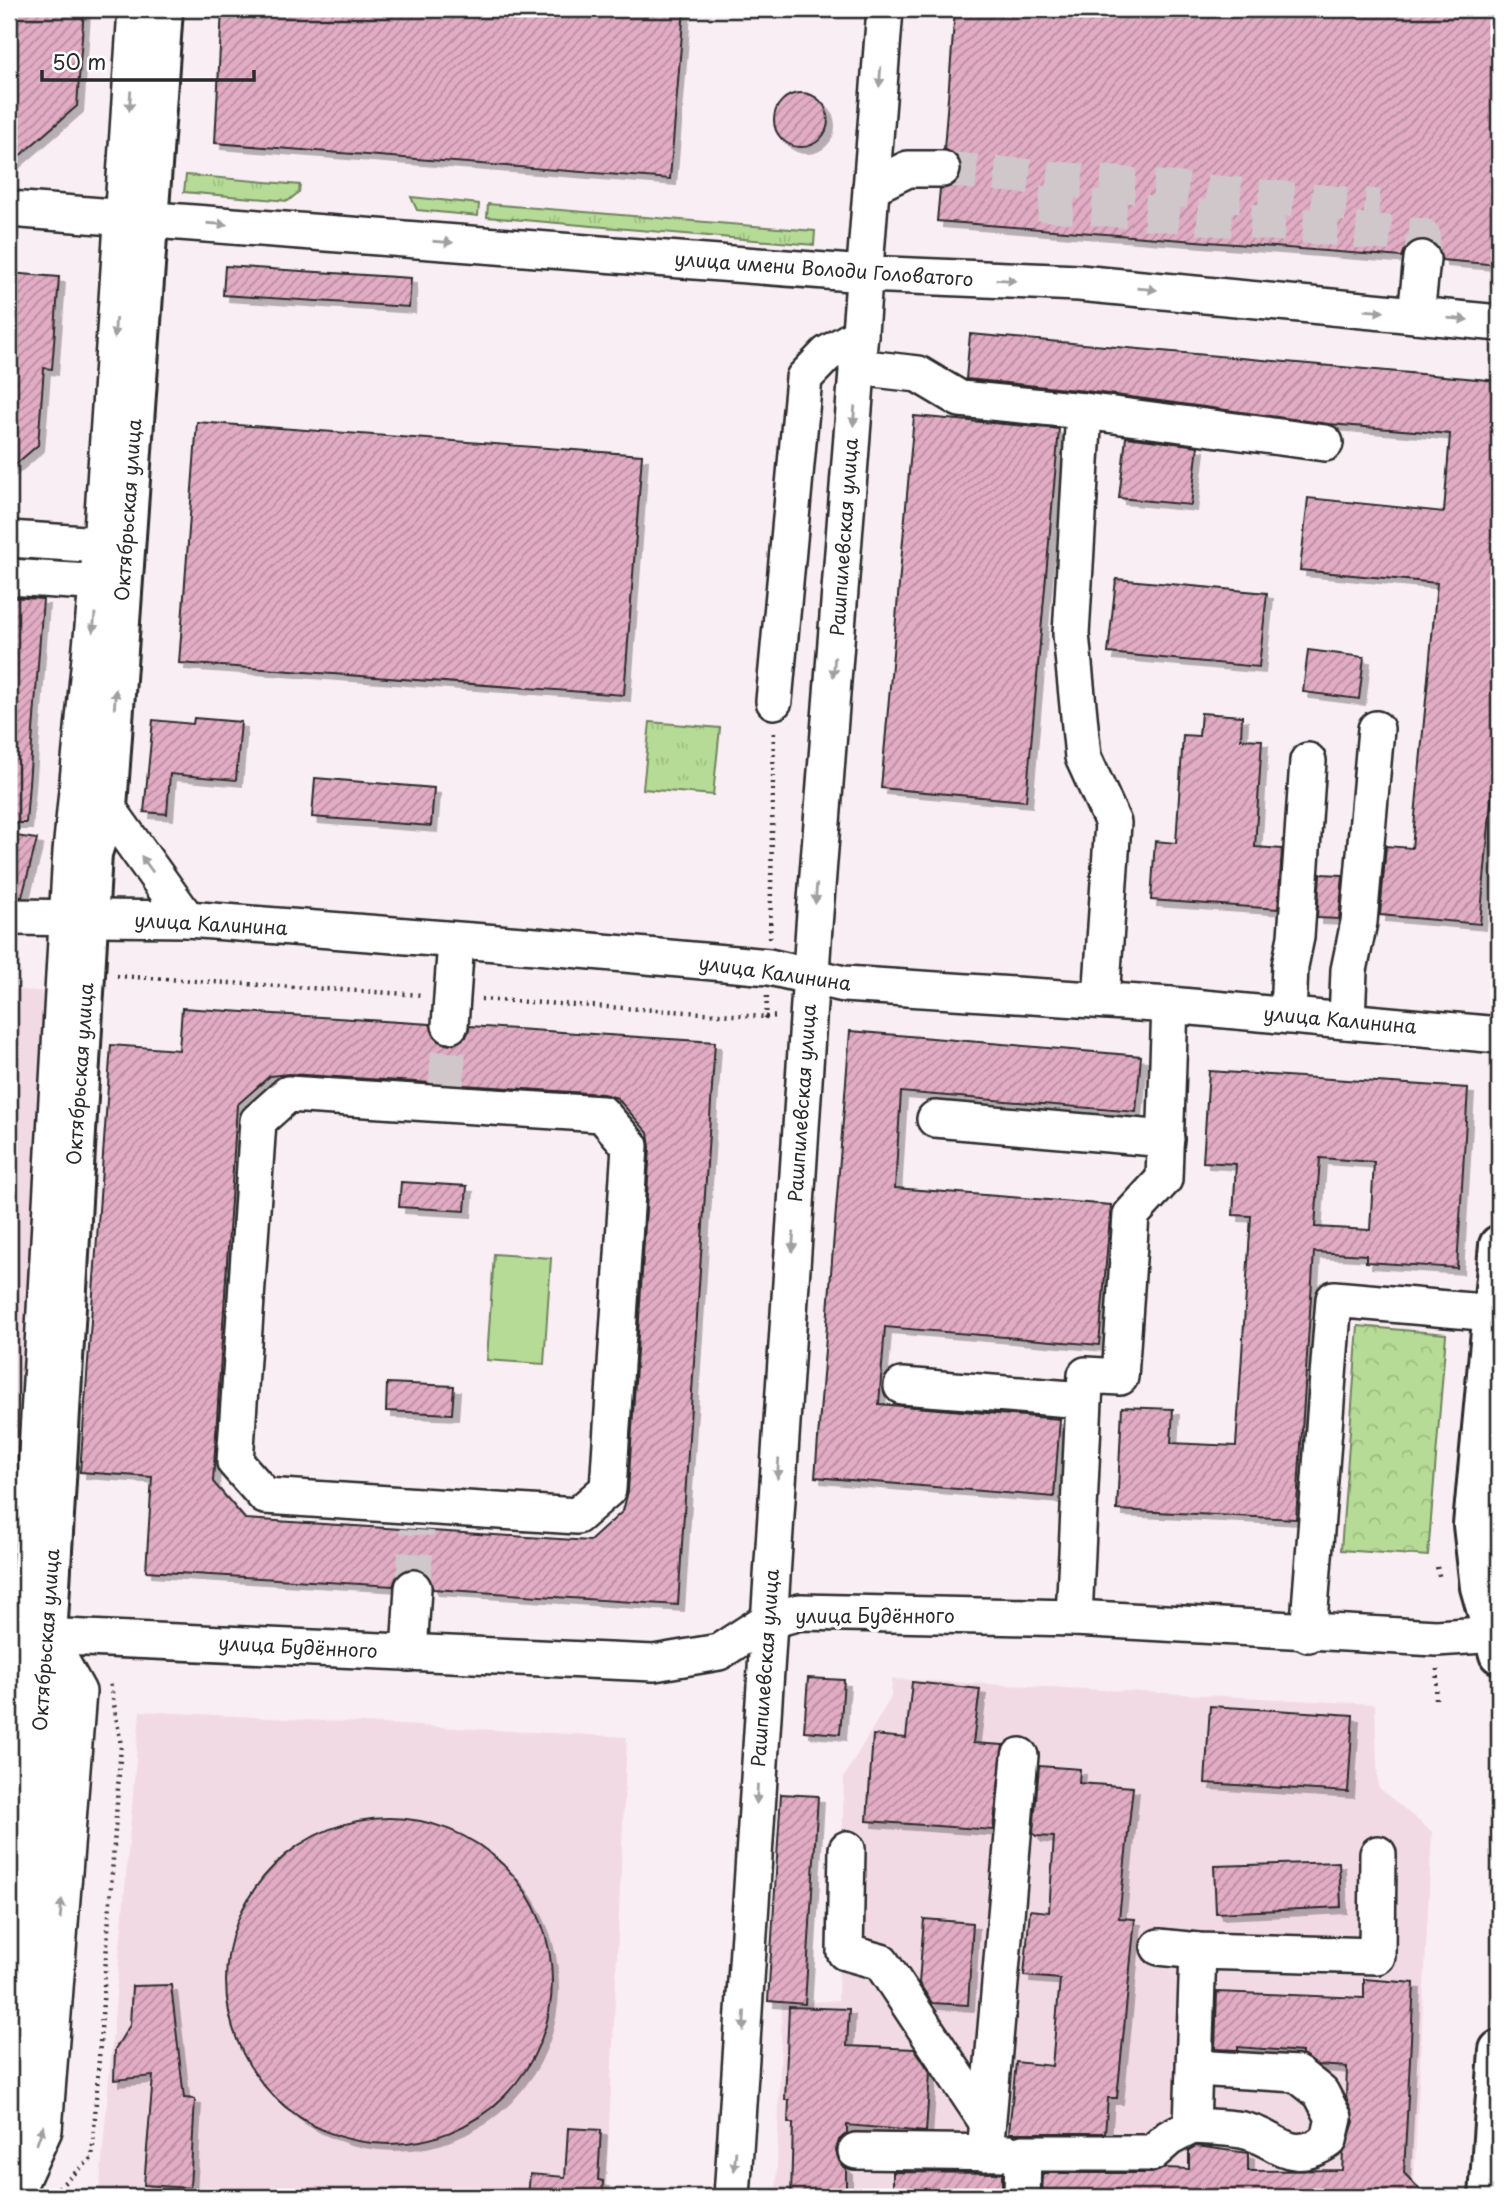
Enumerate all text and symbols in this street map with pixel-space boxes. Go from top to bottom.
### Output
scale bar [42,38,254,82]
text: 50 m [52,45,106,77]
one-way arrow [874,66,885,88]
one-way arrow [124,91,135,113]
one-way arrow [206,219,228,230]
one-way arrow [433,237,455,248]
street label: улица имени Володи Головатого [674,244,975,292]
one-way arrow [995,274,1017,285]
one-way arrow [1136,284,1158,295]
one-way arrow [1363,306,1385,317]
one-way arrow [1447,314,1469,325]
one-way arrow [109,318,120,340]
one-way arrow [848,405,859,427]
street label: Октябрьская улица [107,418,147,602]
street label: Рашпилевская улица [822,437,864,637]
one-way arrow [88,612,99,634]
one-way arrow [828,656,839,678]
one-way arrow [109,688,120,710]
one-way arrow [140,855,154,873]
one-way arrow [810,883,821,905]
street label: улица Калинина [134,905,288,941]
street label: улица Калинина [697,947,853,997]
street label: Октябрьская улица [59,982,99,1166]
street label: улица Калинина [1262,998,1418,1040]
street label: Рашпилевская улица [780,1003,822,1203]
one-way arrow [787,1231,798,1253]
one-way arrow [772,1458,783,1480]
street label: Октябрьская улица [25,1548,65,1732]
street label: Рашпилевская улица [743,1568,785,1768]
street label: улица Будённого [795,1601,955,1629]
street label: улица Будённого [218,1628,378,1664]
one-way arrow [751,1783,762,1805]
one-way arrow [56,1898,67,1920]
one-way arrow [738,2010,749,2032]
one-way arrow [35,2124,46,2145]
one-way arrow [729,2150,740,2172]

